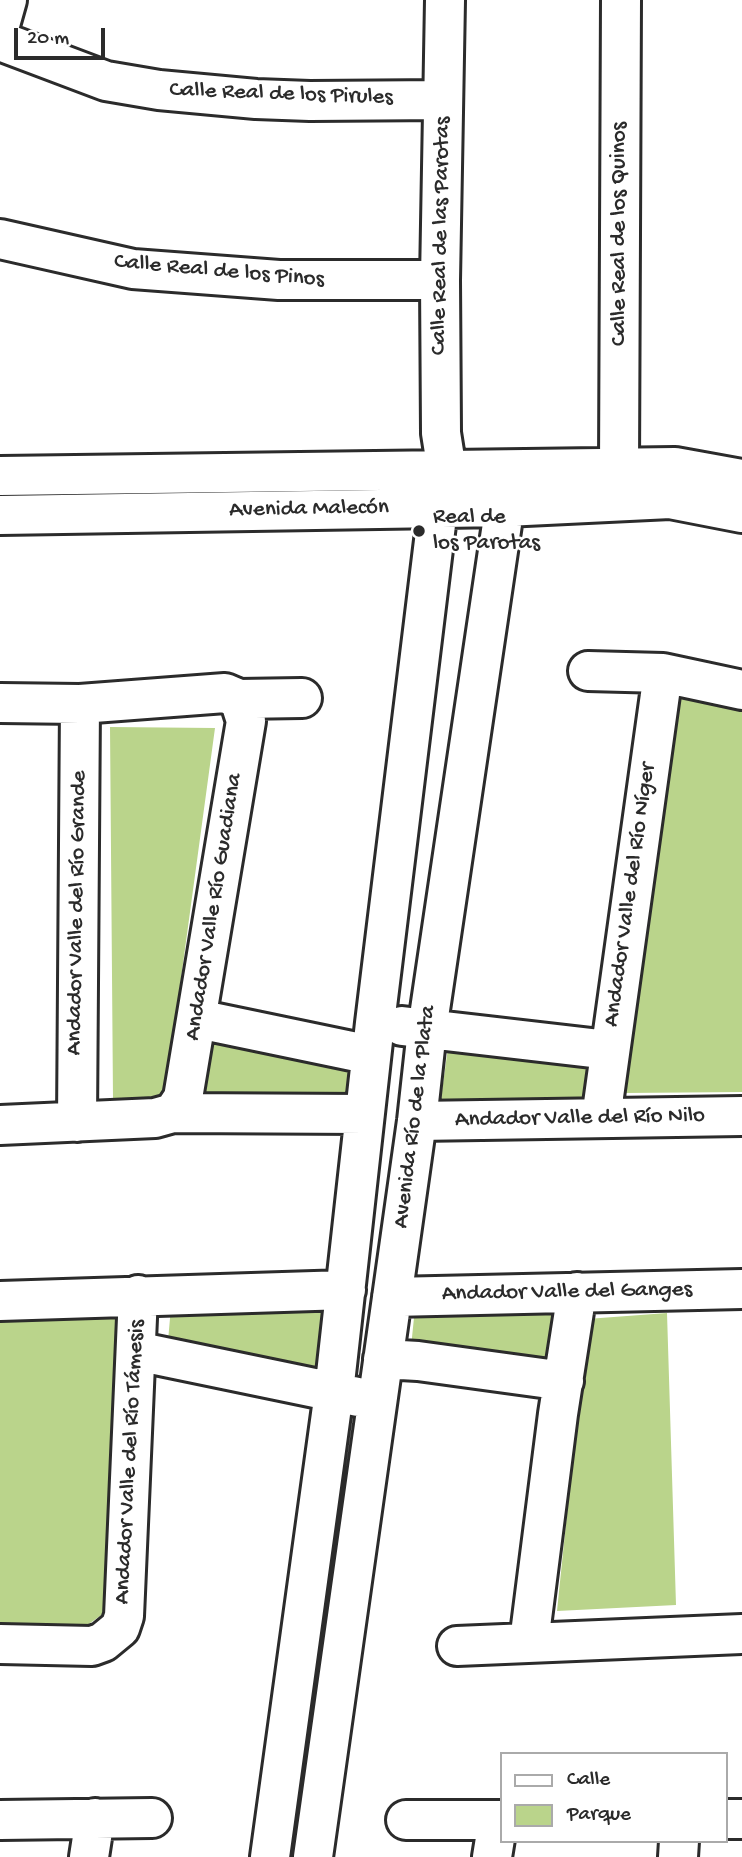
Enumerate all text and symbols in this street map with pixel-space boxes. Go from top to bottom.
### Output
scale bar [18,14,108,58]
text: 20 m [27,27,69,52]
street label: Calle Real de los Pirules [169,77,393,113]
street label: Calle Real de las Parotas [426,116,458,356]
street label: Calle Real de los Quinos [606,122,634,346]
street label: Calle Real de los Pinos [113,249,325,295]
street label: Avenida Malecón [229,495,389,525]
place label: Real de los Parotas [433,504,540,558]
marker: Real de los Parotas [411,523,427,539]
street label: Andador Valle del Río Níger [599,761,663,1029]
street label: Andador Valle del Río Grande [62,770,94,1056]
street label: Andador Valle Río Guadiana [180,771,250,1043]
street label: Avenida Río de la Plata [389,1004,443,1230]
street label: Andador Valle del Río Nilo [455,1103,705,1135]
street label: Andador Valle del Ganges [442,1277,692,1309]
street label: Andador Valle del Río Támesis [110,1319,152,1605]
legend [500,1752,728,1843]
text: Calle [567,1768,610,1793]
text: Parque [567,1803,631,1828]

